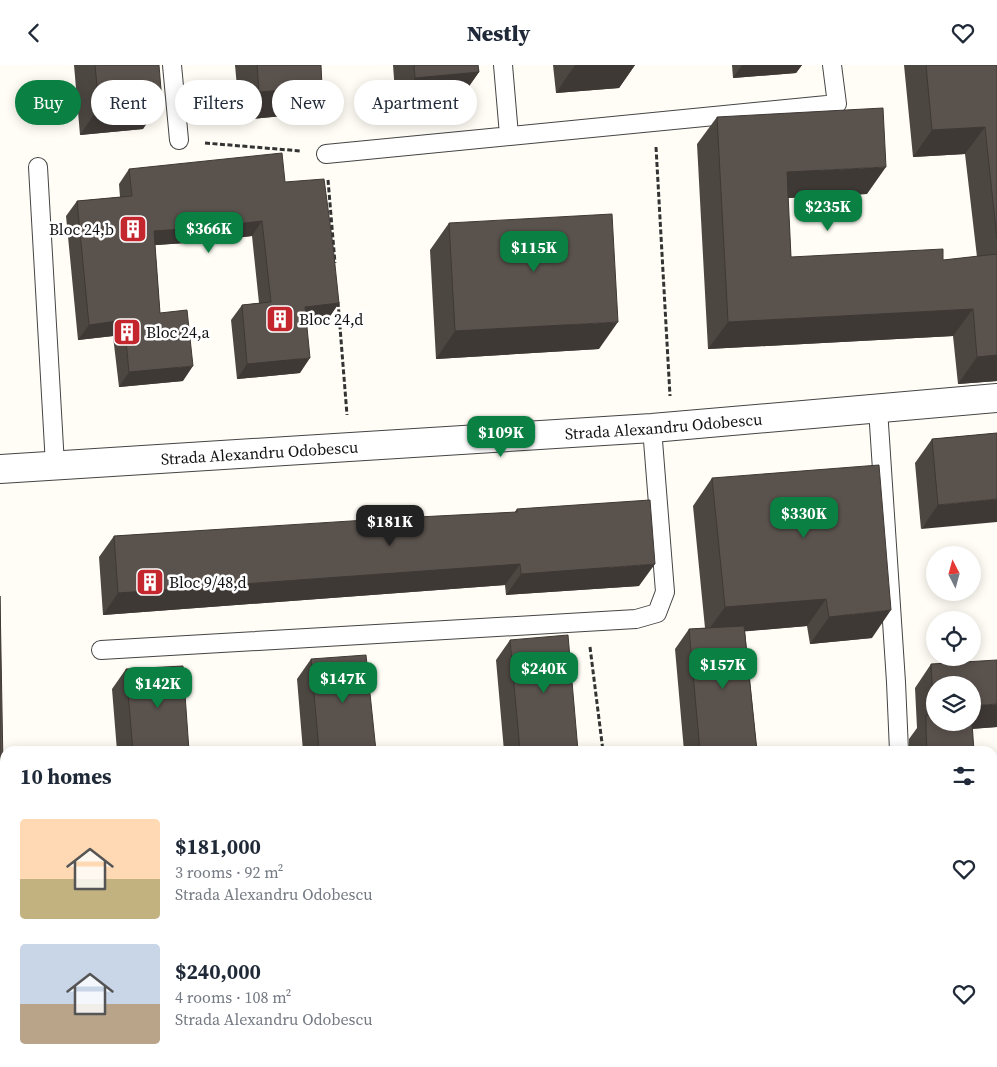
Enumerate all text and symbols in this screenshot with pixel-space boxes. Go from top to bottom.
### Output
text: Nestly [467,18,530,48]
icon: back [20,19,48,47]
icon: heart [949,19,977,47]
chip: Buy [15,80,81,125]
chip: Rent [91,80,165,125]
chip: Filters [175,80,262,125]
chip: New [272,80,344,125]
chip: Apartment [354,80,477,125]
pin: $235K [793,189,863,232]
text: $235K [805,195,851,217]
pin: $366K [174,211,244,254]
building icon: Bloc 24,b [118,214,148,244]
text: $366K [186,217,232,239]
place label: Bloc 24,b [49,218,114,240]
pin: $115K [499,231,569,273]
text: $115K [511,236,557,258]
building icon: Bloc 24,d [265,304,295,334]
place label: Bloc 24,d [299,308,363,330]
building icon: Bloc 24,a [112,317,142,347]
place label: Bloc 24,a [146,321,210,343]
street label: Strada Alexandru Odobescu [564,407,763,444]
pin: $109K [466,415,536,458]
text: $109K [478,421,524,443]
street label: Strada Alexandru Odobescu [160,435,359,470]
pin: $330K [769,497,839,539]
text: $330K [781,502,827,524]
pin: $181K [355,505,425,547]
text: $181K [367,510,413,532]
north arrow [926,546,981,601]
map controls [926,546,981,731]
building icon: Bloc 9/48,d [135,567,165,597]
place label: Bloc 9/48,d [169,571,247,593]
button: locate [926,611,981,666]
pin: $157K [688,647,758,690]
pin: $240K [509,651,579,694]
text: $157K [700,653,746,675]
text: $240K [521,657,567,679]
pin: $147K [308,661,378,704]
pin: $142K [123,667,193,709]
text: $147K [320,667,366,689]
text: $142K [135,672,181,694]
button: layers [926,676,981,731]
text: 10 homes [20,762,112,791]
icon: filters [950,762,978,790]
text: $181,000 [175,832,261,861]
icon: home [60,839,120,899]
icon: heart [950,855,978,883]
text: 3 rooms · 92 m² [175,861,283,883]
text: Strada Alexandru Odobescu [175,883,373,905]
text: $240,000 [175,957,261,986]
icon: home [60,964,120,1024]
icon: heart [950,980,978,1008]
text: 4 rooms · 108 m² [175,986,291,1008]
text: Strada Alexandru Odobescu [175,1008,373,1030]

